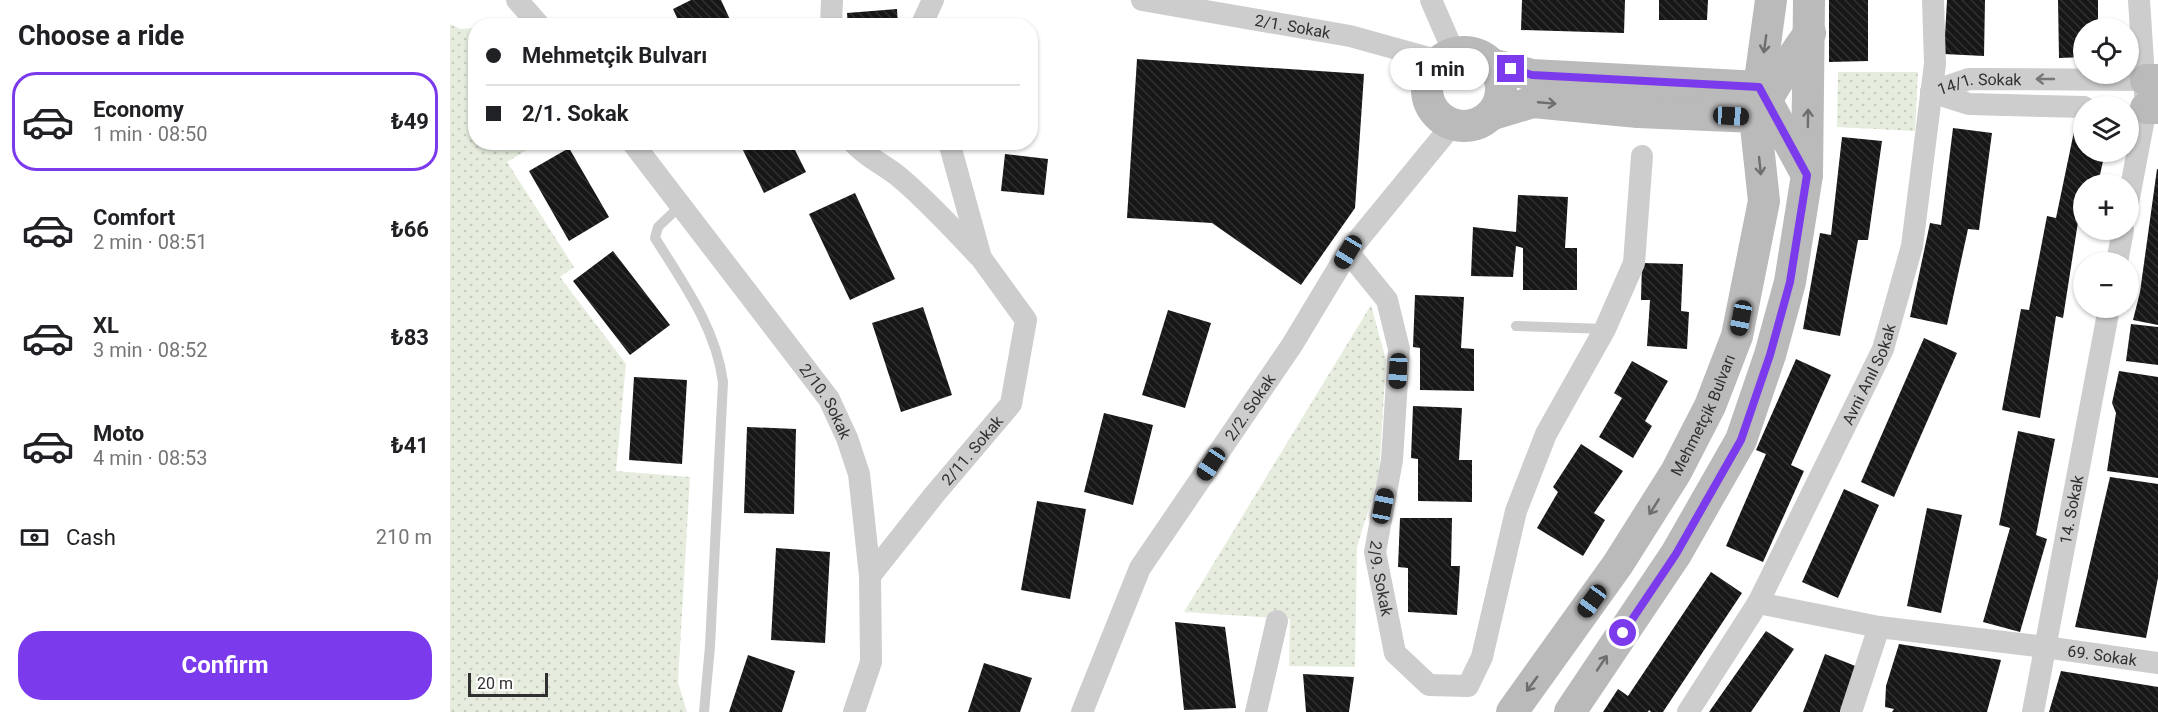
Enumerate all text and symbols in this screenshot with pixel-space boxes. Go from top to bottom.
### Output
street label: 2/1. Sokak [1253,11,1333,43]
map controls [2073,18,2139,318]
button: locate [2073,18,2139,84]
text: Choose a ride [18,20,184,52]
one-way arrow [1760,33,1771,53]
text: Mehmetçik Bulvarı [522,43,707,68]
callout: 1 min [1391,48,1490,90]
route end [1497,55,1524,82]
text: 1 min [1414,57,1465,81]
street label: 14/1. Sokak [1935,70,2022,99]
one-way arrow [2036,73,2056,85]
icon: car [21,95,75,149]
button: layers [2073,96,2139,162]
text: Economy [93,97,184,122]
one-way arrow [1536,98,1556,109]
text: 2/1. Sokak [522,101,629,126]
car [1713,106,1749,126]
one-way arrow [1802,108,1814,128]
text: ₺49 [391,109,429,134]
text: 1 min · 08:50 [93,122,208,146]
one-way arrow [1755,155,1766,175]
button: + [2073,174,2139,240]
icon: car [21,203,75,257]
text: Comfort [93,205,175,230]
text: ₺66 [391,217,429,242]
text: 2 min · 08:51 [93,230,208,254]
car [1331,232,1365,272]
button: − [2073,252,2139,318]
car [1729,299,1753,337]
icon: car [21,311,75,365]
text: XL [93,313,119,338]
street label: Avni Anıl Sokak [1838,321,1900,428]
text: ₺83 [391,325,429,350]
text: 3 min · 08:52 [93,338,208,362]
street label: Mehmetçik Bulvarı [1667,352,1739,479]
car [1388,353,1408,389]
street label: 2/10. Sokak [795,360,856,443]
street label: 2/2. Sokak [1221,370,1280,444]
street label: 2/11. Sokak [938,411,1008,489]
icon: car [21,419,75,473]
text: Moto [93,421,144,446]
text: ₺41 [391,433,429,458]
car [1193,444,1229,484]
text: 4 min · 08:53 [93,446,208,470]
street label: 14. Sokak [2056,473,2088,546]
car [1371,487,1395,525]
one-way arrow [1648,498,1661,515]
icon: cash [18,521,51,554]
text: Cash [66,525,116,550]
text: 210 m [376,525,432,549]
street label: 2/9. Sokak [1365,539,1397,619]
car [1574,581,1610,621]
route start [1609,619,1636,646]
button: Confirm [18,631,432,700]
street label: 69. Sokak [2066,641,2139,670]
one-way arrow [1596,656,1608,672]
scale bar [468,670,548,698]
text: 20 m [477,674,513,693]
one-way arrow [1526,676,1538,692]

